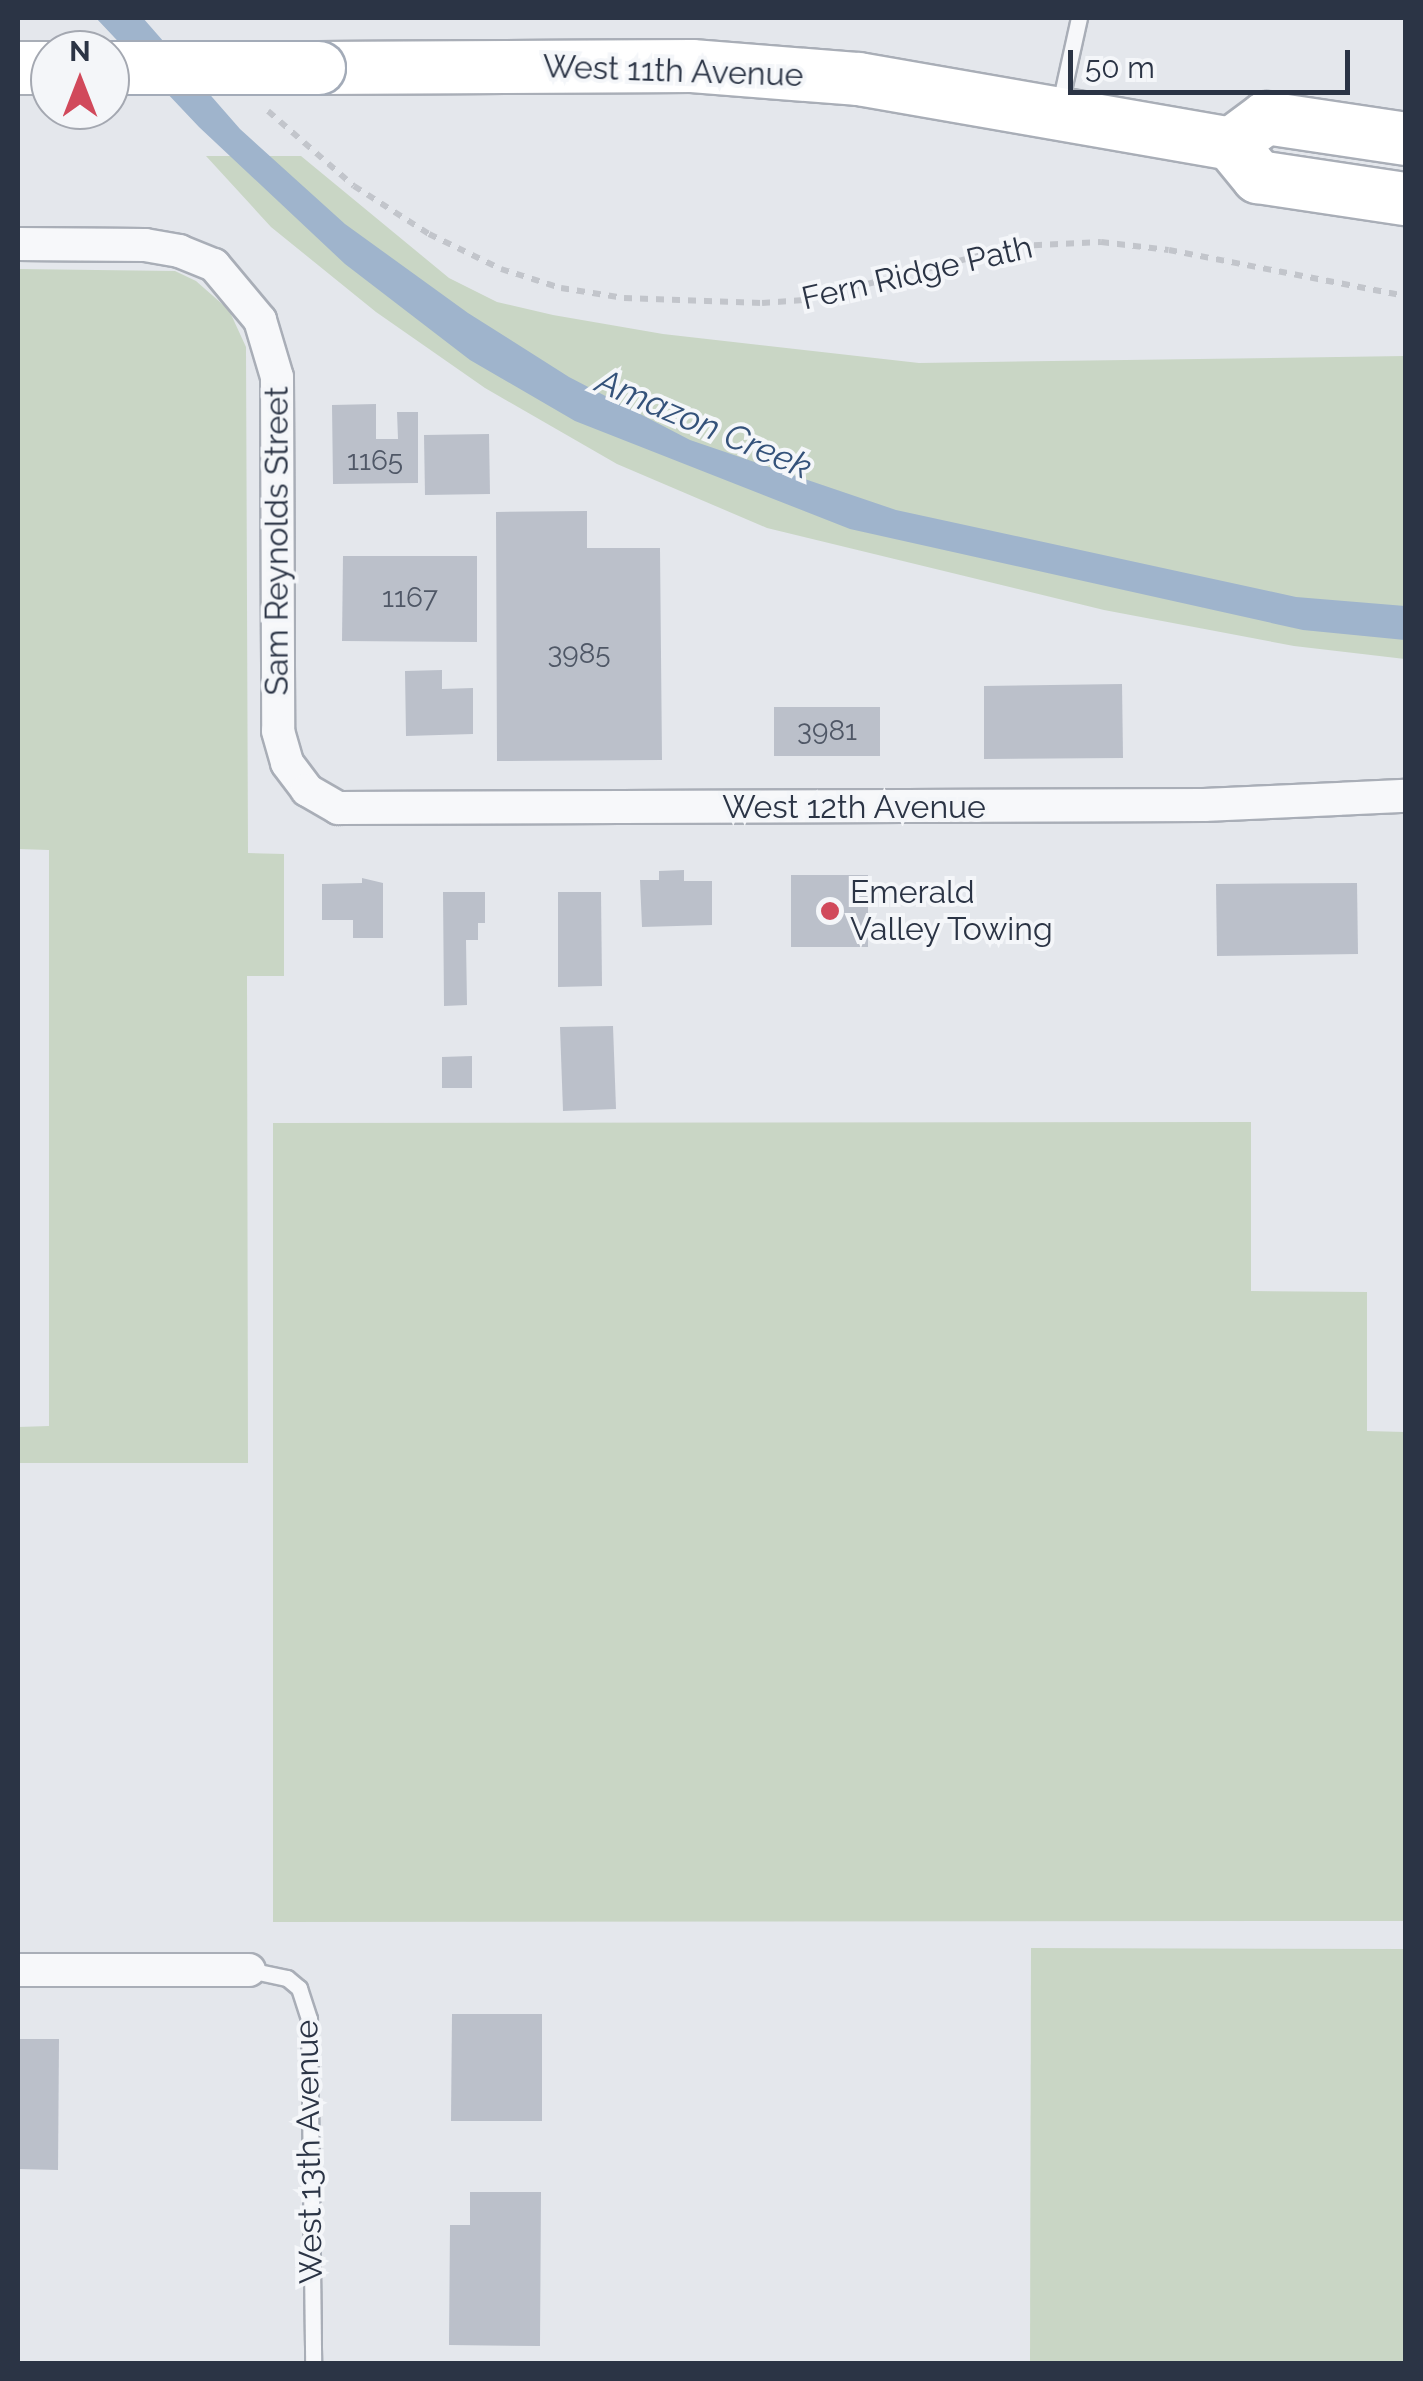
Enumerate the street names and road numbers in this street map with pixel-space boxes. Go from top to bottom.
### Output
street label: West 11th Avenue [542,47,804,95]
street label: Fern Ridge Path [798,228,1036,318]
street label: Sam Reynolds Street [258,386,296,696]
street label: West 12th Avenue [722,788,986,826]
street label: West 13th Avenue [287,2019,331,2285]

